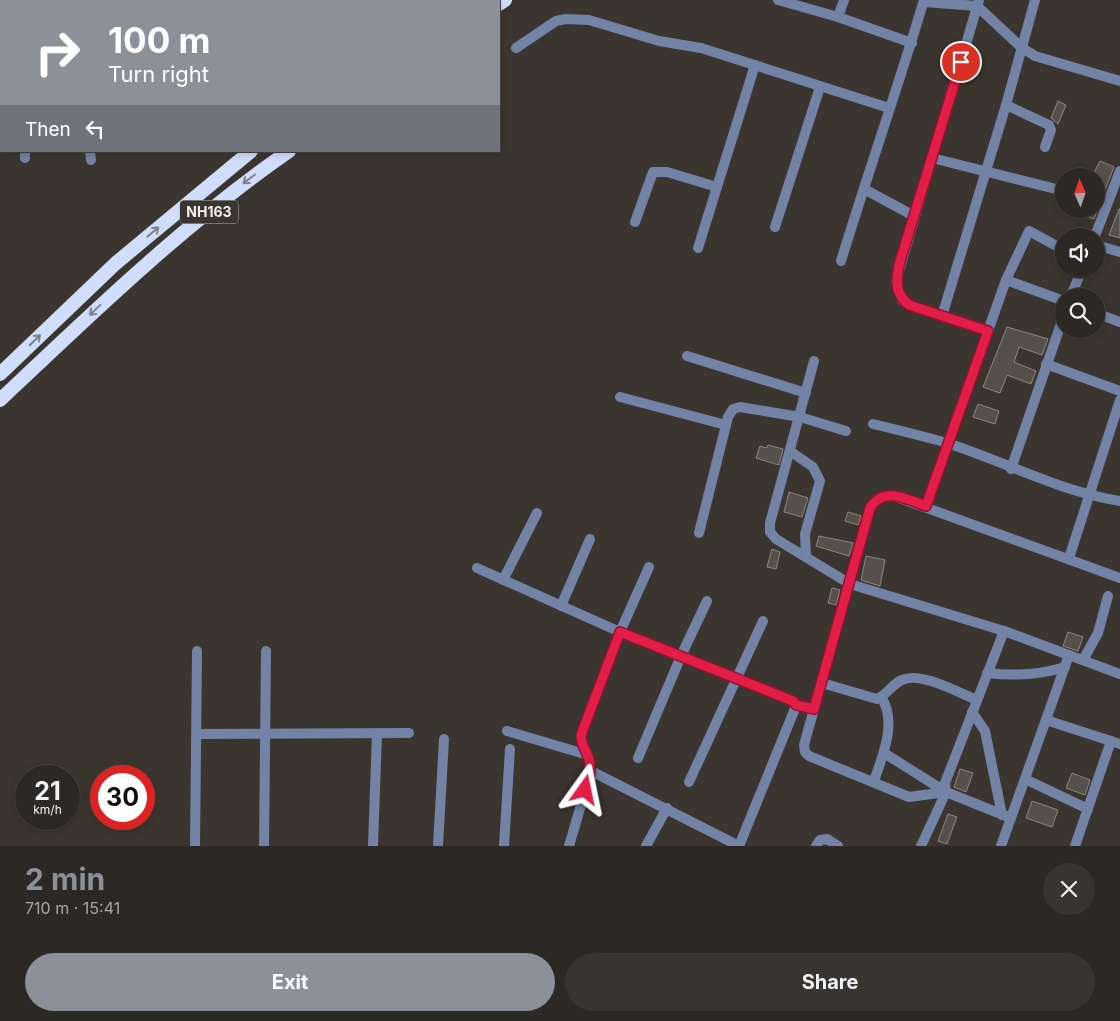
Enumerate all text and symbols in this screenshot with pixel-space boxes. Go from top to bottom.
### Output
text: 100 m [108,19,211,61]
icon: right [25,20,90,85]
pin [940,41,982,83]
icon: arrive [947,48,975,76]
text: Turn right [108,61,209,87]
icon: left [81,115,109,143]
text: Then [25,118,71,141]
north arrow [1055,168,1105,218]
map controls [1055,168,1105,338]
one-way arrow [243,174,256,185]
road number: NH163 [180,200,238,223]
one-way arrow [147,226,160,238]
button: sound [1055,228,1105,278]
button: search [1055,288,1105,338]
one-way arrow [89,304,102,316]
one-way arrow [29,334,42,346]
position arrow [558,763,610,815]
speed limit sign: 30 [90,765,155,830]
text: 21 [34,776,61,806]
text: km/h [33,802,62,817]
text: 2 min [25,861,105,897]
button: close [1043,863,1095,915]
text: 710 m · 15:41 [25,898,120,918]
button: Exit [25,953,555,1011]
button: Share [565,953,1095,1011]

